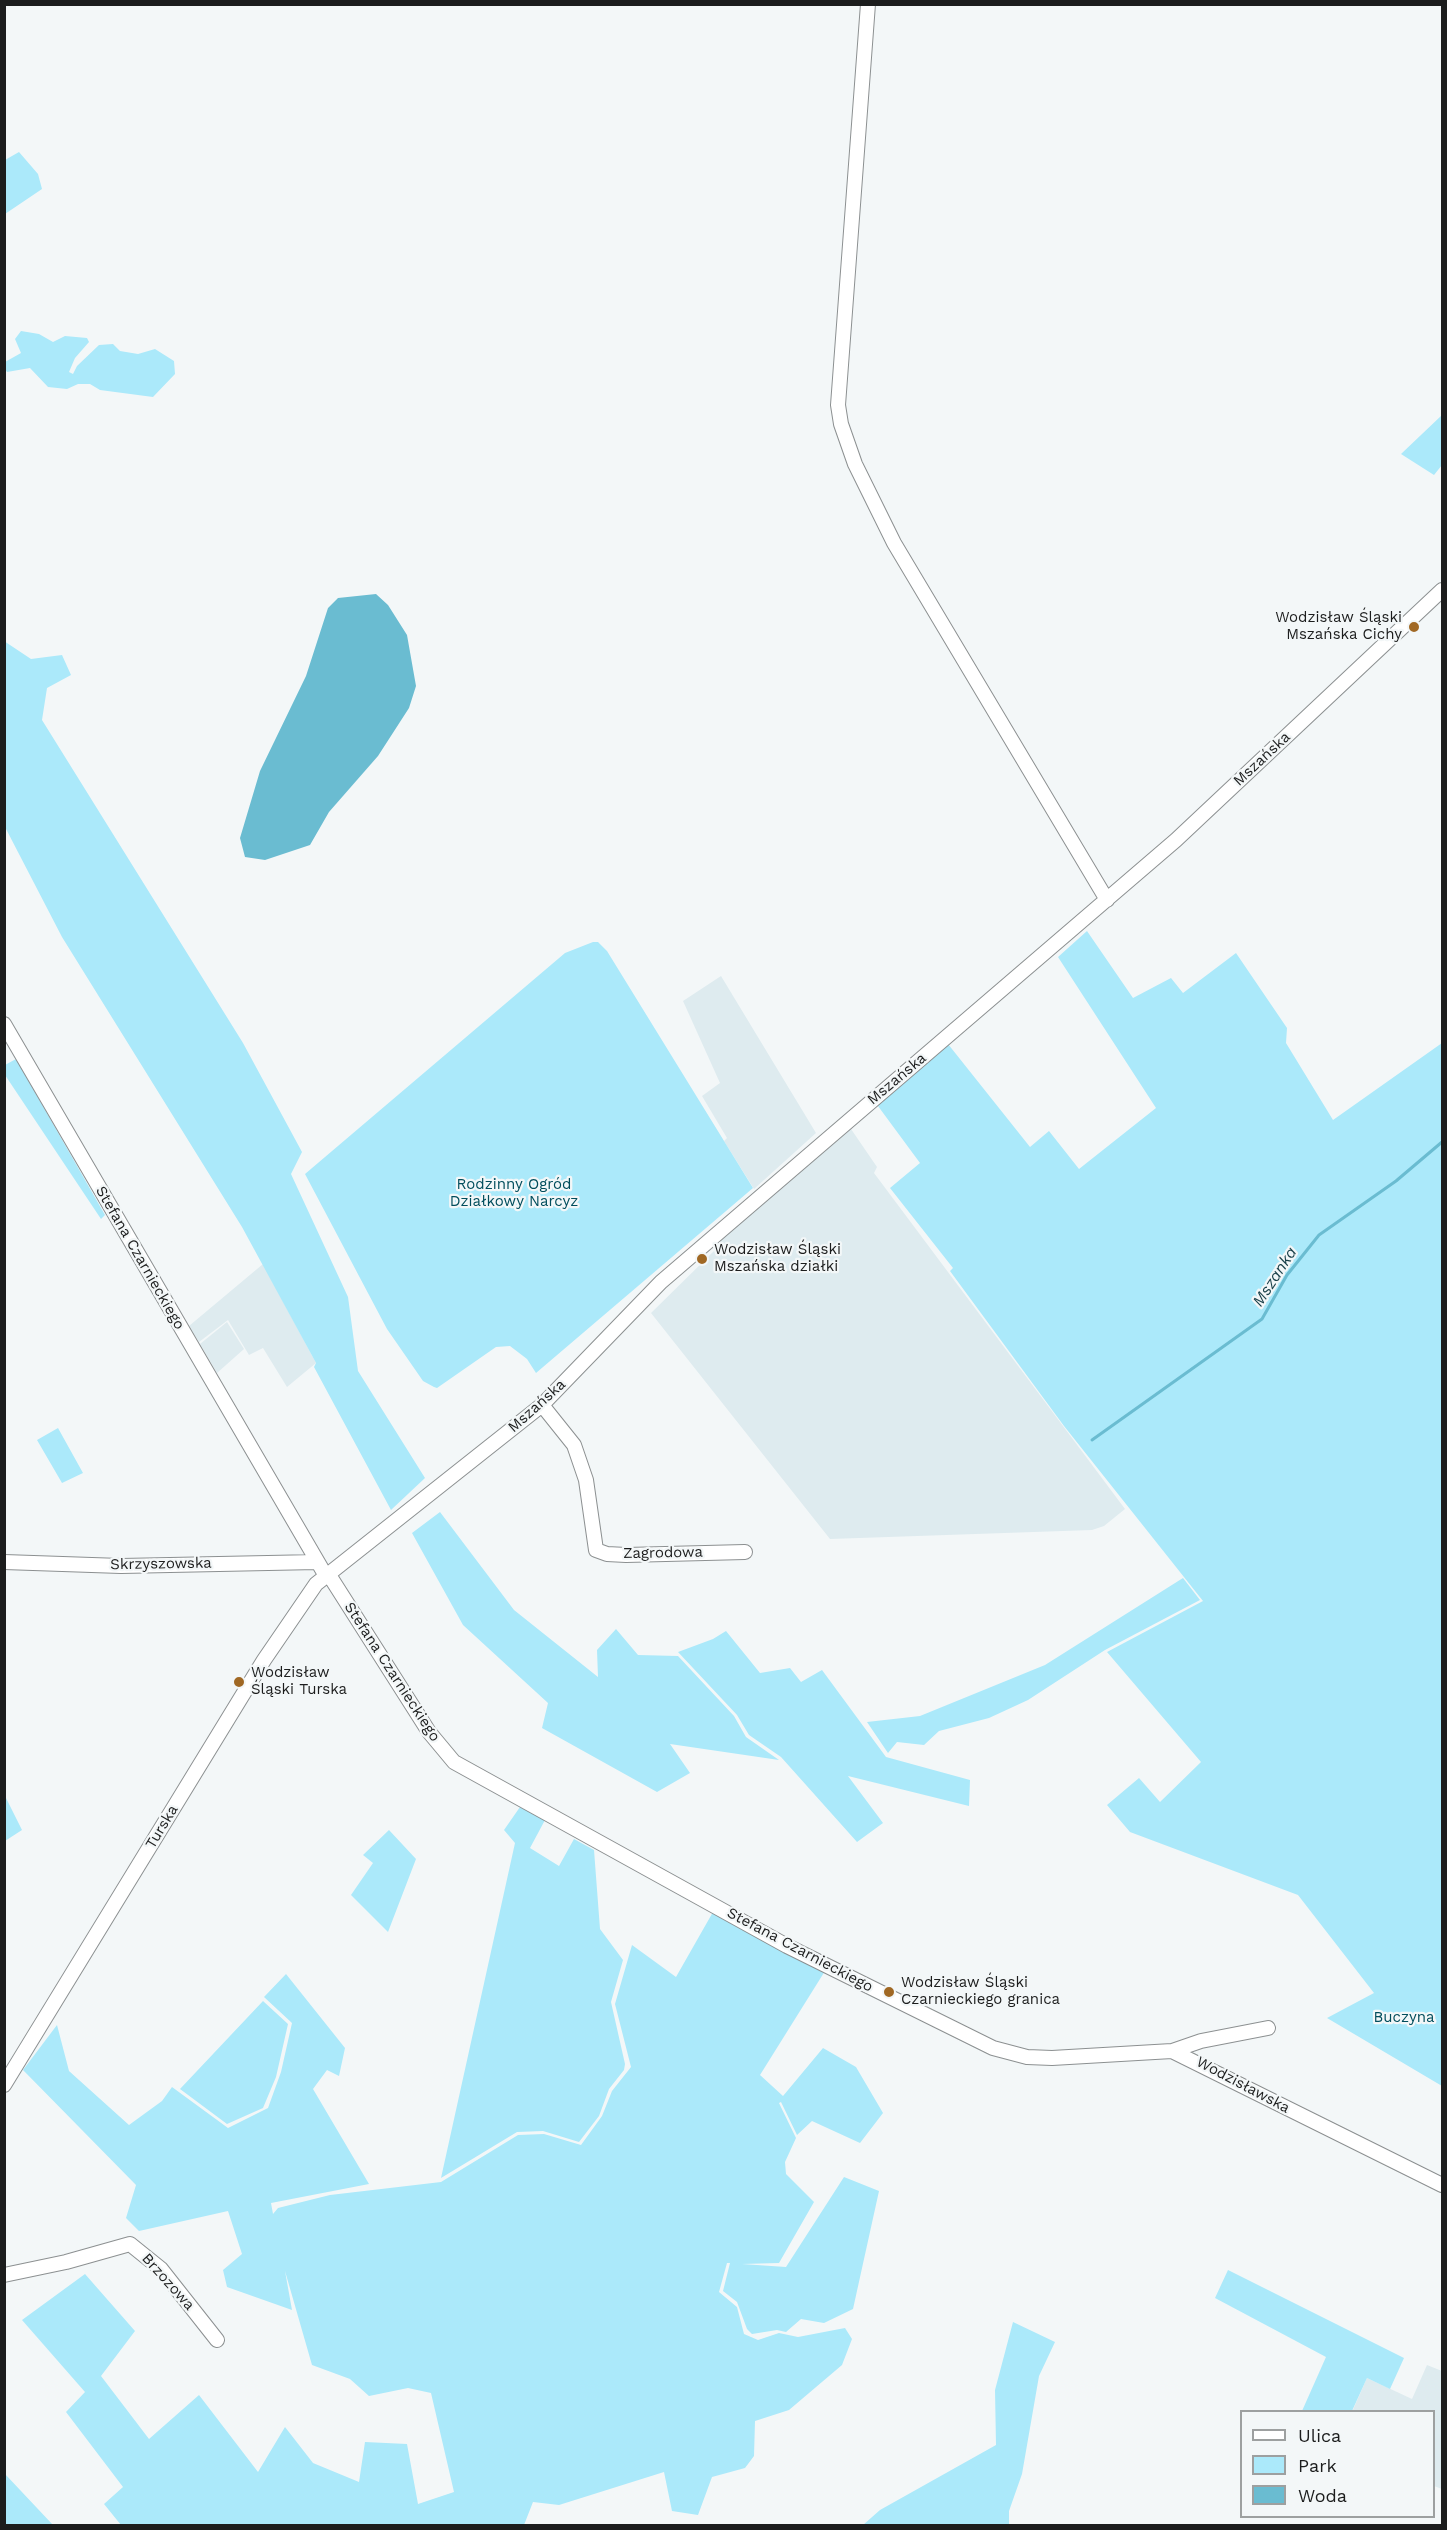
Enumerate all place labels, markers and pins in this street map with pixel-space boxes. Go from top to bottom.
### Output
place label: Wodzisław Śląski Mszańska Cichy [1275,609,1402,644]
marker: Wodzisław Śląski Mszańska Cichy [1407,620,1421,634]
place label: Wodzisław Śląski Mszańska działki [714,1241,841,1276]
marker: Wodzisław Śląski Mszańska działki [695,1252,709,1266]
place label: Wodzisław Śląski Turska [251,1664,347,1699]
marker: Wodzisław Śląski Turska [232,1675,246,1689]
place label: Wodzisław Śląski Czarnieckiego granica [901,1974,1060,2009]
marker: Wodzisław Śląski Czarnieckiego granica [882,1985,896,1999]

